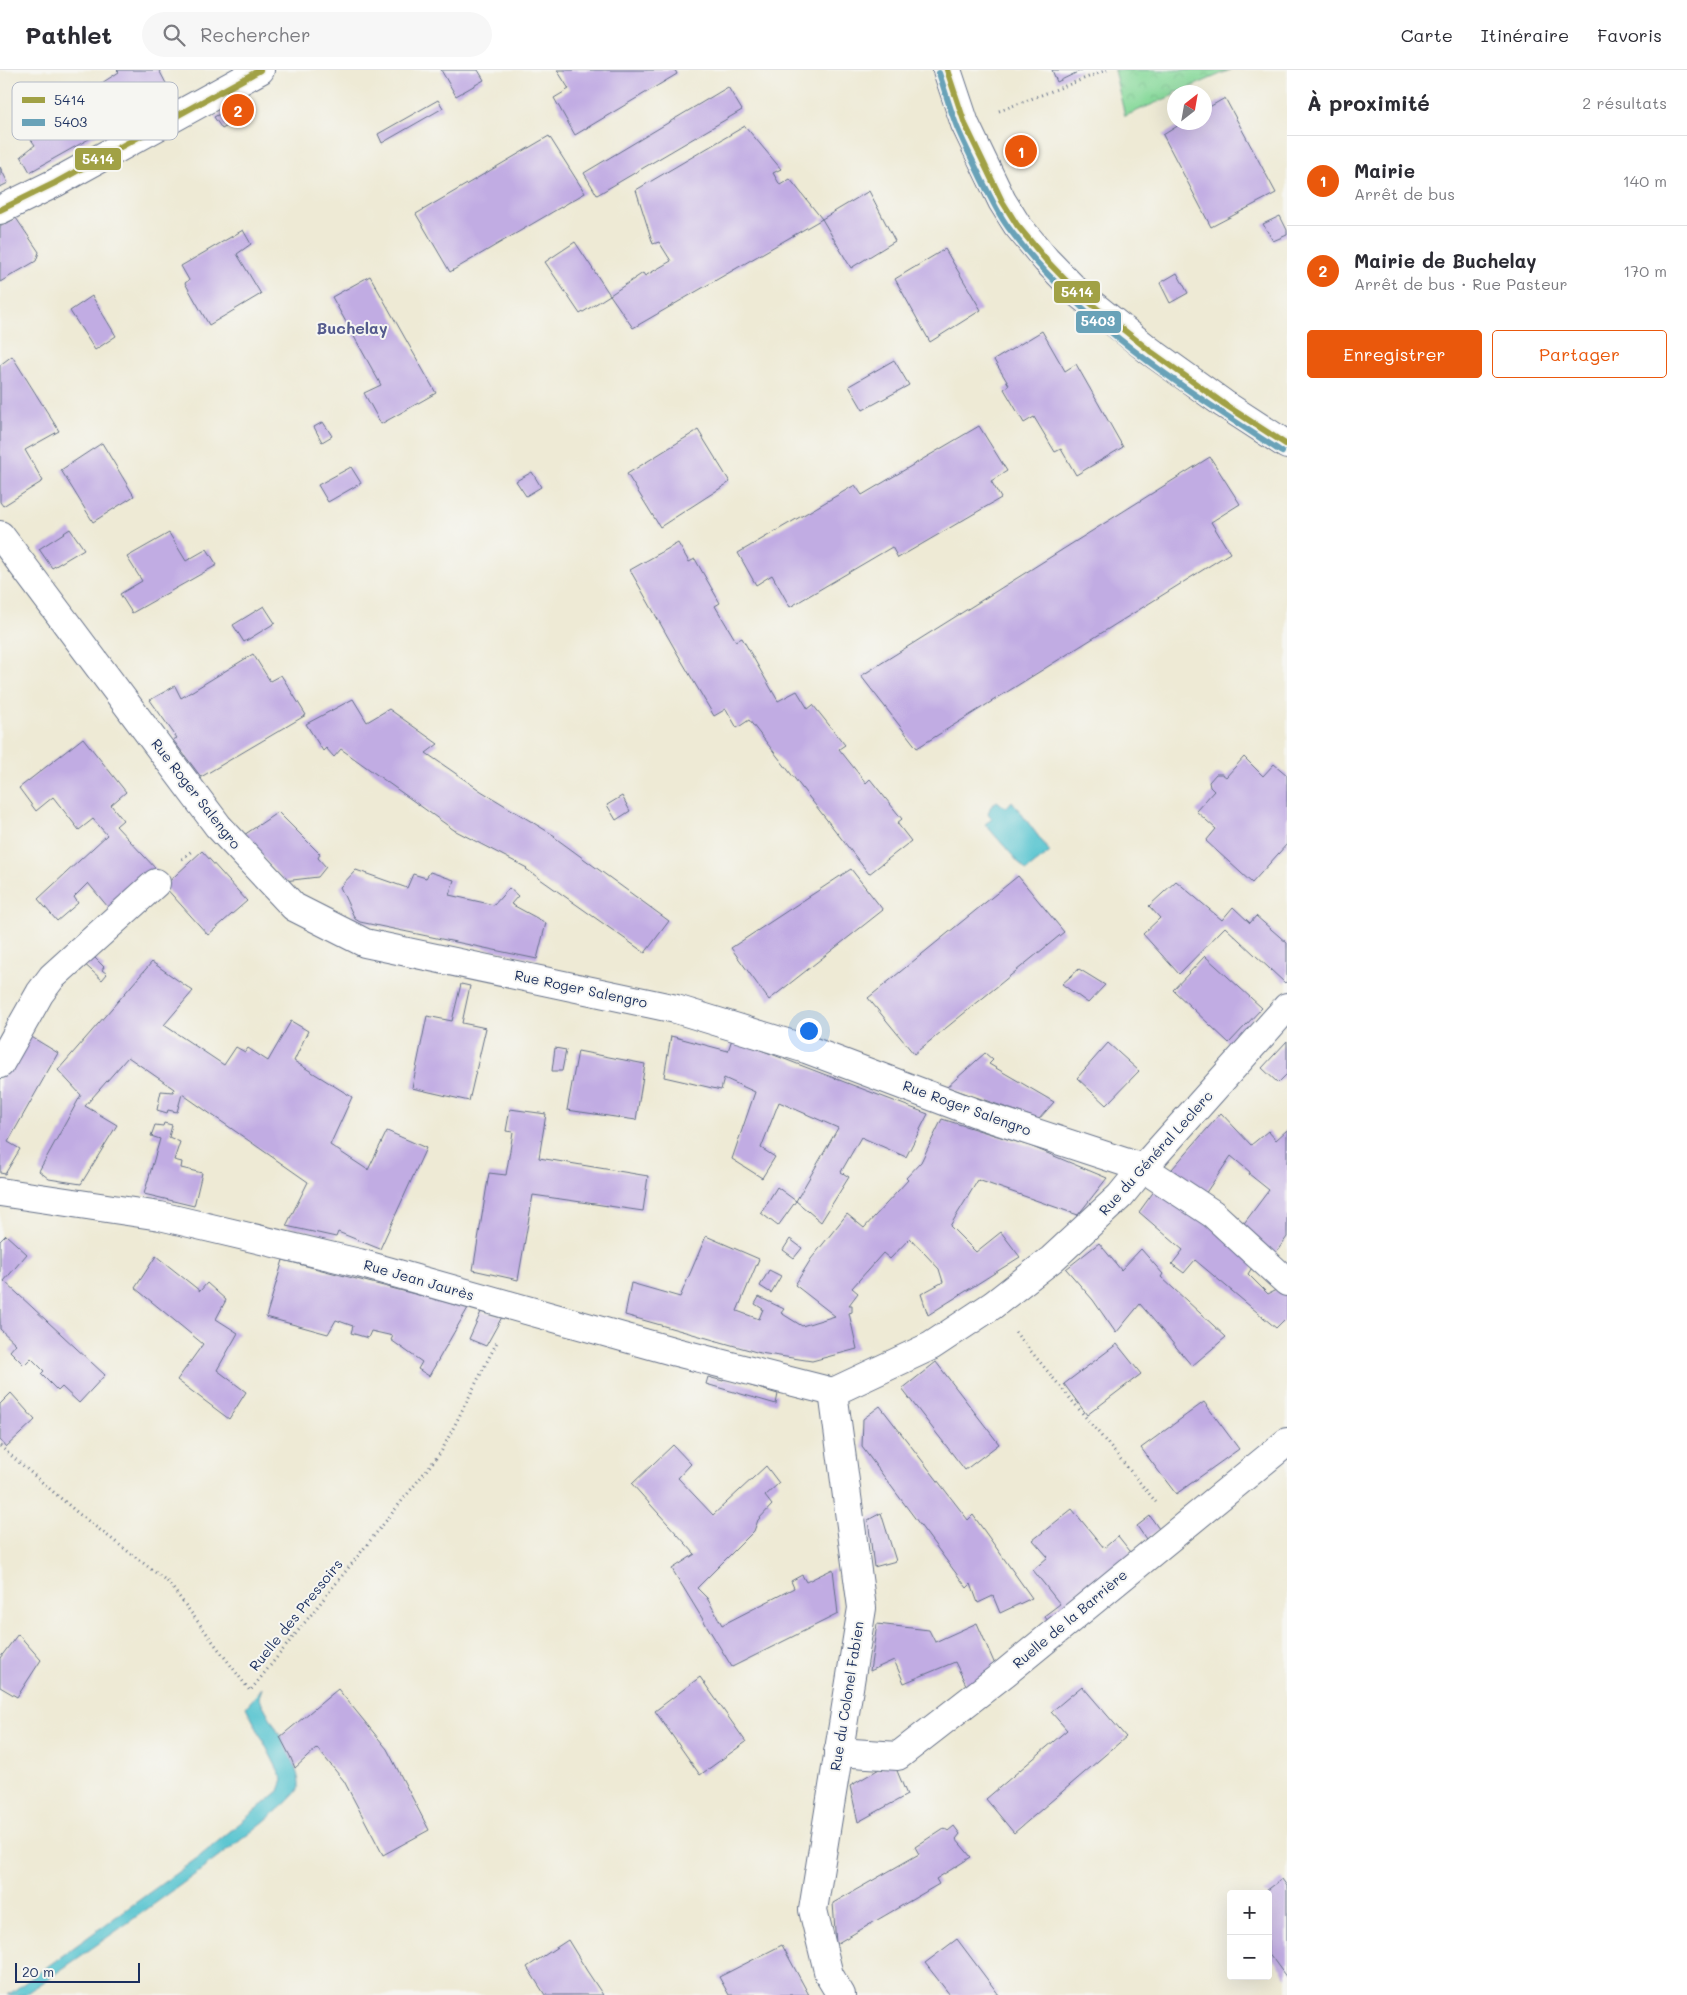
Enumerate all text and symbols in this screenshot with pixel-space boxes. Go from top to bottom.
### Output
search box [142,12,492,57]
text: Pathlet [25,19,112,50]
icon: search [160,21,188,49]
text: Rechercher [200,22,311,47]
text: Carte [1401,23,1453,47]
text: Itinéraire [1481,23,1569,47]
text: Favoris [1597,23,1662,47]
legend [12,82,178,140]
north arrow [1167,85,1212,130]
text: À proximité [1307,89,1430,116]
text: 5414 [54,90,86,109]
pin: 2 [222,91,254,129]
text: 2 résultats [1582,92,1667,113]
text: 5403 [54,112,87,131]
pin: 1 [1005,132,1037,170]
line badge: 5414 [74,147,122,171]
text: 5414 [82,149,114,168]
text: Mairie [1354,158,1415,183]
text: 1 [1319,170,1327,191]
text: 140 m [1623,170,1667,191]
text: Arrêt de bus [1354,183,1455,204]
text: Mairie de Buchelay [1354,248,1537,273]
text: 2 [1319,260,1327,281]
text: 170 m [1623,260,1667,281]
text: Arrêt de bus · Rue Pasteur [1354,273,1568,294]
line badge: 5414 [1053,280,1101,304]
text: 5414 [1061,282,1093,301]
line badge: 5403 [1075,310,1122,334]
text: 5403 [1081,311,1115,330]
district label: Buchelay [316,317,388,338]
button: Enregistrer [1307,330,1482,378]
button: Partager [1492,330,1667,378]
street label: Rue Roger Salengro [147,735,246,853]
street label: Rue Roger Salengro [513,965,649,1012]
your location [796,1018,822,1044]
street label: Rue Roger Salengro [900,1075,1034,1140]
street label: Rue du Général Leclerc [1094,1086,1217,1219]
street label: Rue Jean Jaurès [362,1255,477,1304]
street label: Ruelle des Pressoirs [245,1555,347,1675]
street label: Ruelle de la Barrière [1008,1565,1131,1672]
street label: Rue du Colonel Fabien [825,1620,868,1772]
map controls [1227,1890,1272,1980]
button: + [1227,1890,1272,1935]
button: − [1227,1935,1272,1980]
scale bar [15,1960,140,1983]
text: 20 m [22,1962,54,1981]

